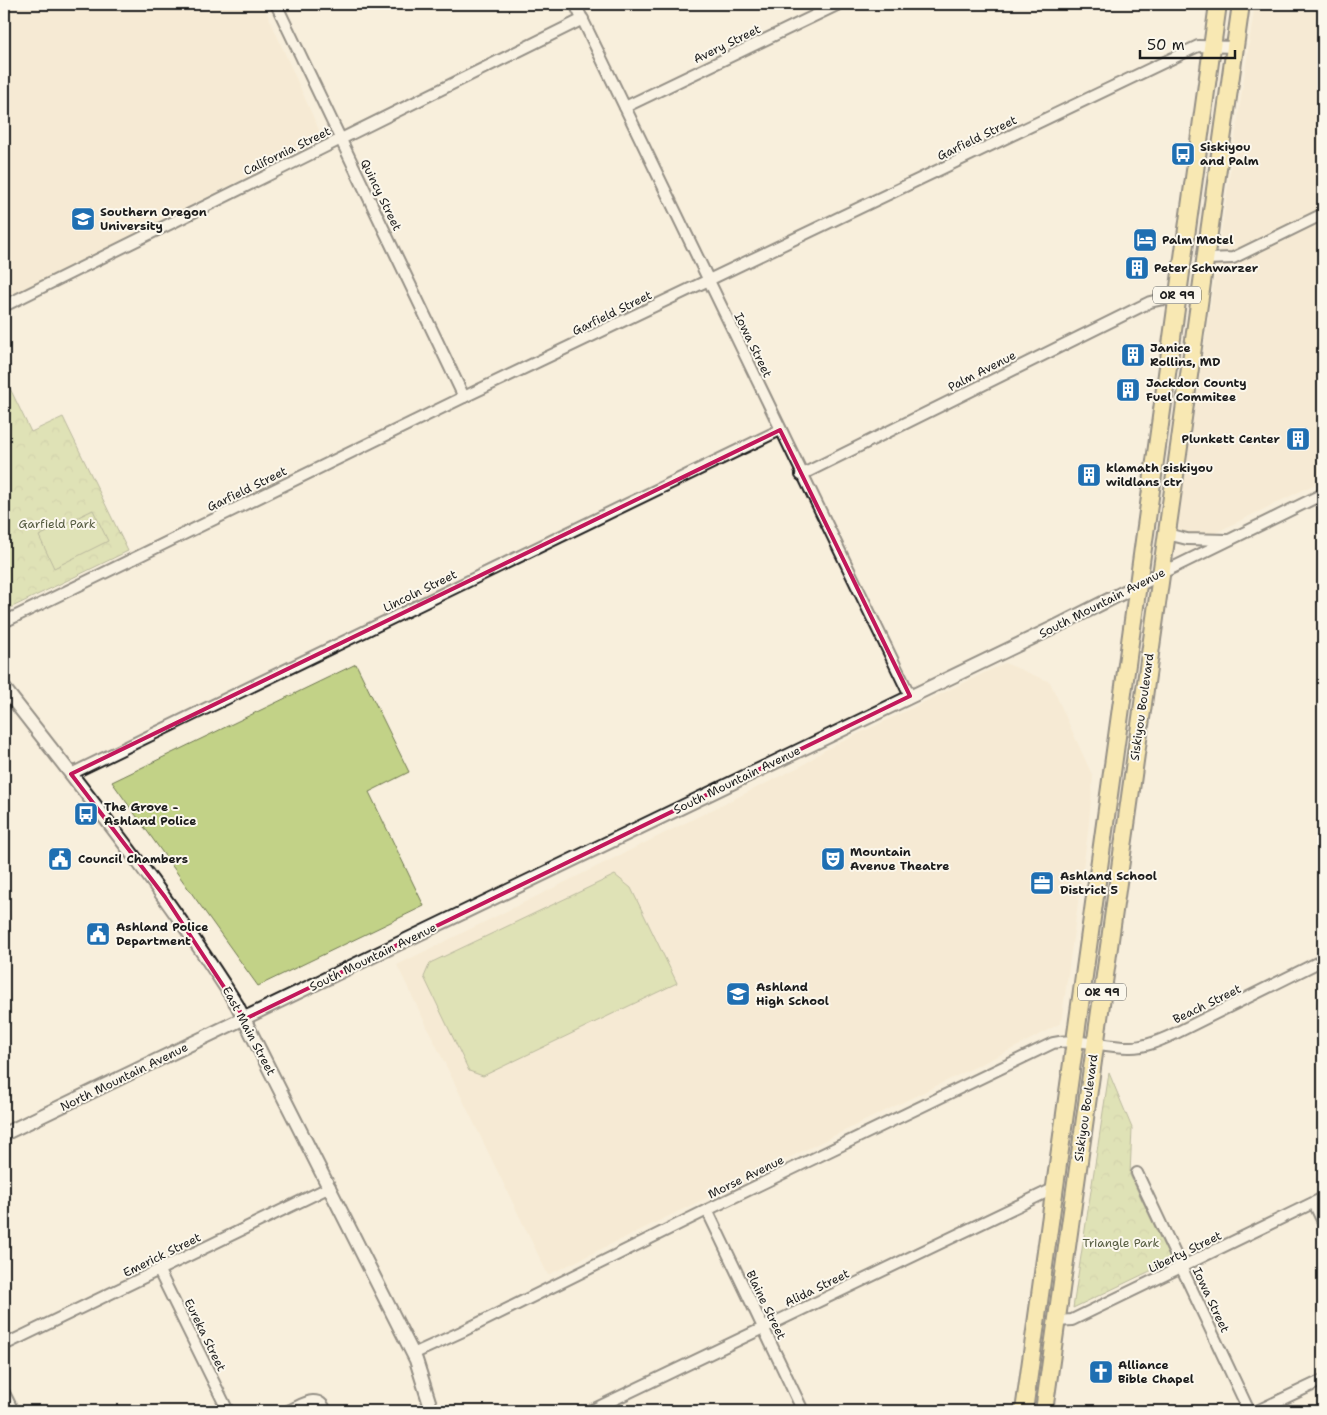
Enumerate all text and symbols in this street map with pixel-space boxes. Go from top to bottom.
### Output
street label: Avery Street [691,21,763,67]
scale bar [1140,28,1234,60]
text: 50 m [1147,35,1185,55]
street label: Garfield Street [935,112,1019,164]
street label: California Street [241,123,333,179]
place label: Siskiyou and Palm [1200,139,1259,169]
bus stop icon: Siskiyou and Palm [1170,141,1196,167]
street label: Quincy Street [357,156,405,234]
place label: Southern Oregon University [100,204,207,234]
school or university icon: Southern Oregon University [70,206,96,232]
hotel icon: Palm Motel [1132,227,1158,253]
place label: Palm Motel [1162,232,1233,248]
building icon: Peter Schwarzer [1124,255,1150,281]
place label: Peter Schwarzer [1154,260,1259,276]
road number: OR 99 [1153,286,1201,304]
street label: Garfield Street [570,287,654,339]
street label: Iowa Street [730,310,776,380]
place label: Janice Rollins, MD [1150,340,1220,370]
building icon: Janice Rollins, MD [1120,342,1146,368]
street label: Palm Avenue [945,347,1019,395]
place label: Jackdon County Fuel Commitee [1146,375,1247,405]
building icon: Jackdon County Fuel Commitee [1115,377,1141,403]
building icon: Plunkett Center [1285,426,1311,452]
place label: Plunkett Center [1182,431,1281,447]
place label: klamath siskiyou wildlans ctr [1106,460,1213,490]
building icon: klamath siskiyou wildlans ctr [1076,462,1102,488]
street label: Garfield Street [205,463,289,515]
park label: Garfield Park [18,516,96,532]
street label: South Mountain Avenue [1036,564,1168,642]
street label: Lincoln Street [380,566,460,616]
street label: Siskiyou Boulevard [1127,652,1158,762]
street label: South Mountain Avenue [671,742,803,818]
place label: The Grove - Ashland Police [104,799,197,829]
bus stop icon: The Grove - Ashland Police [73,801,99,827]
place label: Mountain Avenue Theatre [850,844,949,874]
public building icon: Council Chambers [47,846,73,872]
theatre icon: Mountain Avenue Theatre [820,846,846,872]
place label: Council Chambers [78,851,188,867]
place label: Ashland School District 5 [1060,868,1157,898]
office icon: Ashland School District 5 [1029,870,1055,896]
place label: Ashland Police Department [116,919,209,949]
street label: South Mountain Avenue [307,919,439,995]
public building icon: Ashland Police Department [85,921,111,947]
place label: Ashland High School [756,979,829,1009]
school or university icon: Ashland High School [725,981,751,1007]
street label: Beach Street [1170,981,1244,1027]
street label: East Main Street [219,984,279,1078]
road number: OR 99 [1078,984,1126,1000]
street label: North Mountain Avenue [57,1039,191,1115]
street label: Siskiyou Boulevard [1071,1053,1102,1163]
street label: Morse Avenue [705,1152,787,1202]
street label: Liberty Street [1146,1227,1224,1277]
street label: Emerick Street [120,1229,204,1281]
park label: Triangle Park [1083,1235,1160,1251]
street label: Alida Street [782,1265,852,1311]
street label: Iowa Street [1189,1265,1233,1335]
street label: Blaine Street [742,1268,790,1342]
street label: Eureka Street [181,1296,229,1374]
place label: Alliance Bible Chapel [1118,1357,1194,1387]
church icon: Alliance Bible Chapel [1088,1359,1114,1385]

